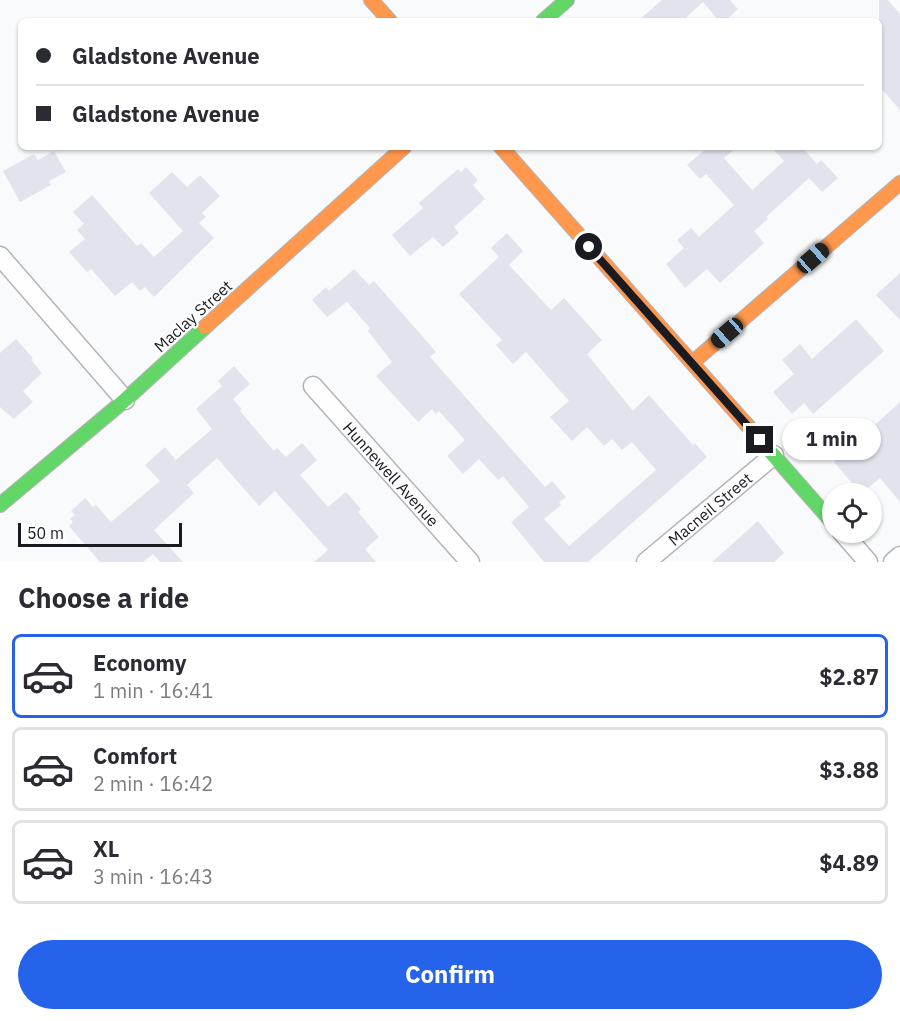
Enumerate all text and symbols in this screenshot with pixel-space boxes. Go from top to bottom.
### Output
text: Gladstone Avenue [72,41,260,70]
text: Gladstone Avenue [72,99,260,128]
route start [575,233,602,260]
car [794,239,832,277]
street label: Maclay Street [150,276,236,356]
car [708,314,746,352]
street label: Hunnewell Avenue [339,417,443,531]
callout: 1 min [781,419,880,461]
text: 1 min [805,425,858,452]
route end [746,426,773,453]
street label: Macneil Street [664,468,756,550]
map controls [822,483,882,543]
button: locate [822,483,882,543]
scale bar [18,520,182,548]
text: 50 m [27,523,64,543]
text: Choose a ride [18,580,189,615]
text: Economy [93,648,187,677]
icon: car [21,649,75,703]
text: $2.87 [819,662,879,691]
text: 1 min · 16:41 [93,677,213,704]
text: Comfort [93,741,177,770]
icon: car [21,742,75,796]
text: $3.88 [819,755,879,784]
text: 2 min · 16:42 [93,770,213,797]
text: XL [93,834,119,863]
icon: car [21,835,75,889]
text: $4.89 [819,848,879,877]
text: 3 min · 16:43 [93,863,213,890]
button: Confirm [18,940,882,1009]

